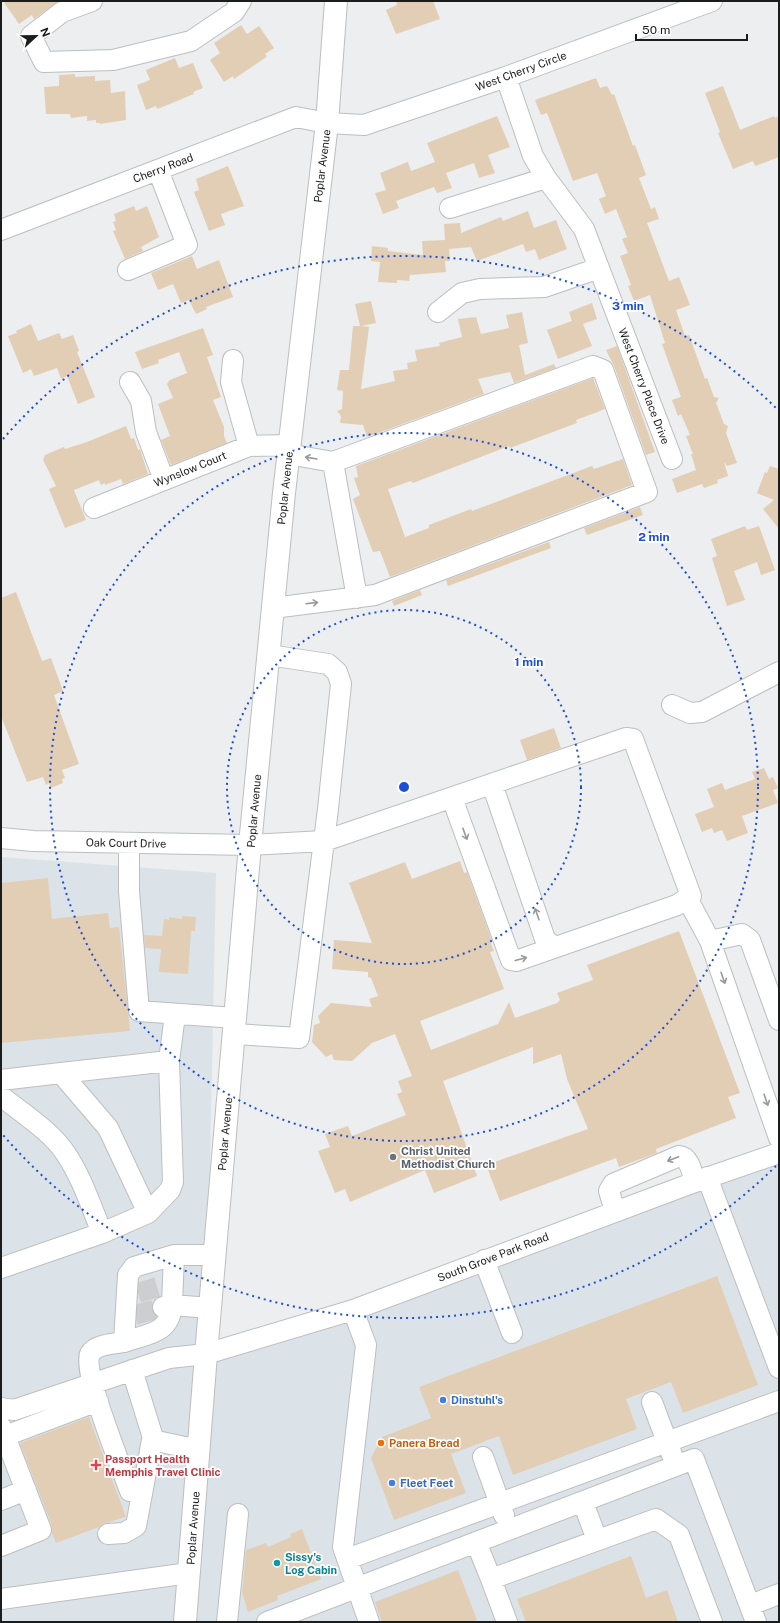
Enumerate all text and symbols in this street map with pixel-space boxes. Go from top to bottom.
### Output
north arrow [16,16,56,56]
scale bar [636,16,747,42]
text: 50 m [642,23,670,37]
text: N [38,26,52,38]
street label: West Cherry Circle [474,49,568,93]
street label: Poplar Avenue [312,129,332,203]
street label: Cherry Road [131,151,195,185]
text: 3 min [612,299,644,313]
street label: West Cherry Place Drive [616,326,672,446]
street label: Wynslow Court [152,449,228,489]
street label: Poplar Avenue [275,451,295,525]
one-way arrow [305,454,318,462]
text: 2 min [638,530,670,544]
one-way arrow [305,599,318,607]
text: 1 min [515,655,543,669]
street label: Poplar Avenue [245,774,263,848]
centre of rings [397,780,411,794]
one-way arrow [462,828,469,841]
street label: Oak Court Drive [86,836,166,850]
one-way arrow [532,908,540,920]
one-way arrow [514,954,527,962]
one-way arrow [719,971,727,983]
one-way arrow [762,1094,770,1106]
street label: Poplar Avenue [216,1097,234,1171]
place label: Christ United Methodist Church [401,1145,495,1170]
marker: Christ United Methodist Church [388,1152,398,1162]
one-way arrow [667,1155,679,1163]
street label: South Grove Park Road [436,1230,550,1284]
place label: Dinstuhl's [451,1394,503,1406]
marker: Dinstuhl's [438,1395,448,1405]
place label: Panera Bread [389,1437,460,1449]
marker: Panera Bread [376,1438,386,1448]
place label: Passport Health Memphis Travel Clinic [105,1453,220,1478]
marker: Passport Health Memphis Travel Clinic [90,1459,102,1471]
place label: Fleet Feet [400,1477,454,1489]
marker: Fleet Feet [387,1478,397,1488]
street label: Poplar Avenue [184,1491,202,1565]
place label: Sissy's Log Cabin [285,1551,337,1576]
marker: Sissy's Log Cabin [272,1558,282,1568]

